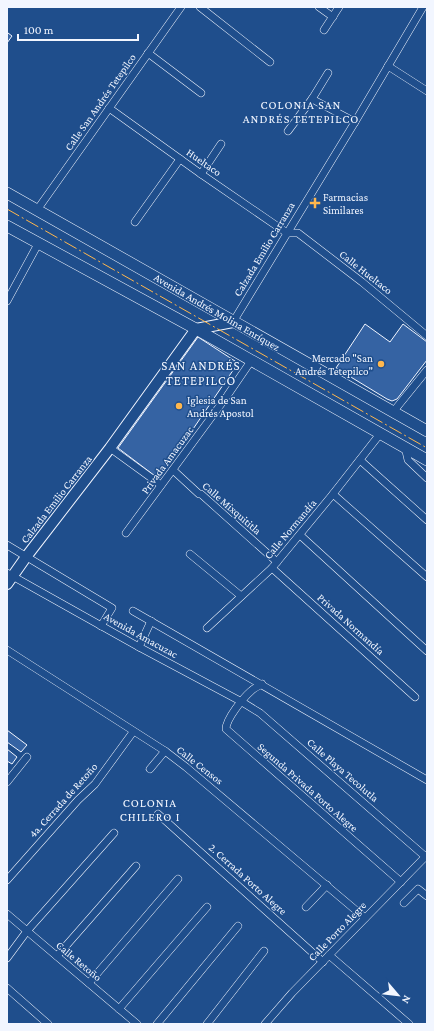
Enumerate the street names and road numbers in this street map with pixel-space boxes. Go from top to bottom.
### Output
street label: Calle San Andrés Tetepilco [62,51,139,153]
street label: Hueltaco [184,146,224,179]
street label: Calzada Emilio Carranza [231,200,297,298]
street label: Calle Hueltaco [337,248,395,297]
street label: Avenida Andrés Molina Enríquez [151,271,282,354]
street label: Privada Amacuzac [139,424,196,496]
street label: Calzada Emilio Carranza [18,453,94,545]
street label: Calle Mixquititla [200,479,264,537]
street label: Calle Normandía [262,497,318,561]
street label: Privada Normandía [315,591,387,657]
street label: Avenida Amacuzac [102,610,180,660]
street label: Calle Playa Tecolutla [304,736,381,805]
street label: Segunda Privada Porto Alegre [255,740,361,835]
street label: Calle Censos [174,743,226,787]
street label: 4a. Cerrada de Retoño [26,760,100,840]
street label: 2. Cerrada Porto Alegre [206,841,289,918]
street label: Calle Porto Alegre [306,899,369,964]
street label: Calle Retoño [54,939,104,984]

